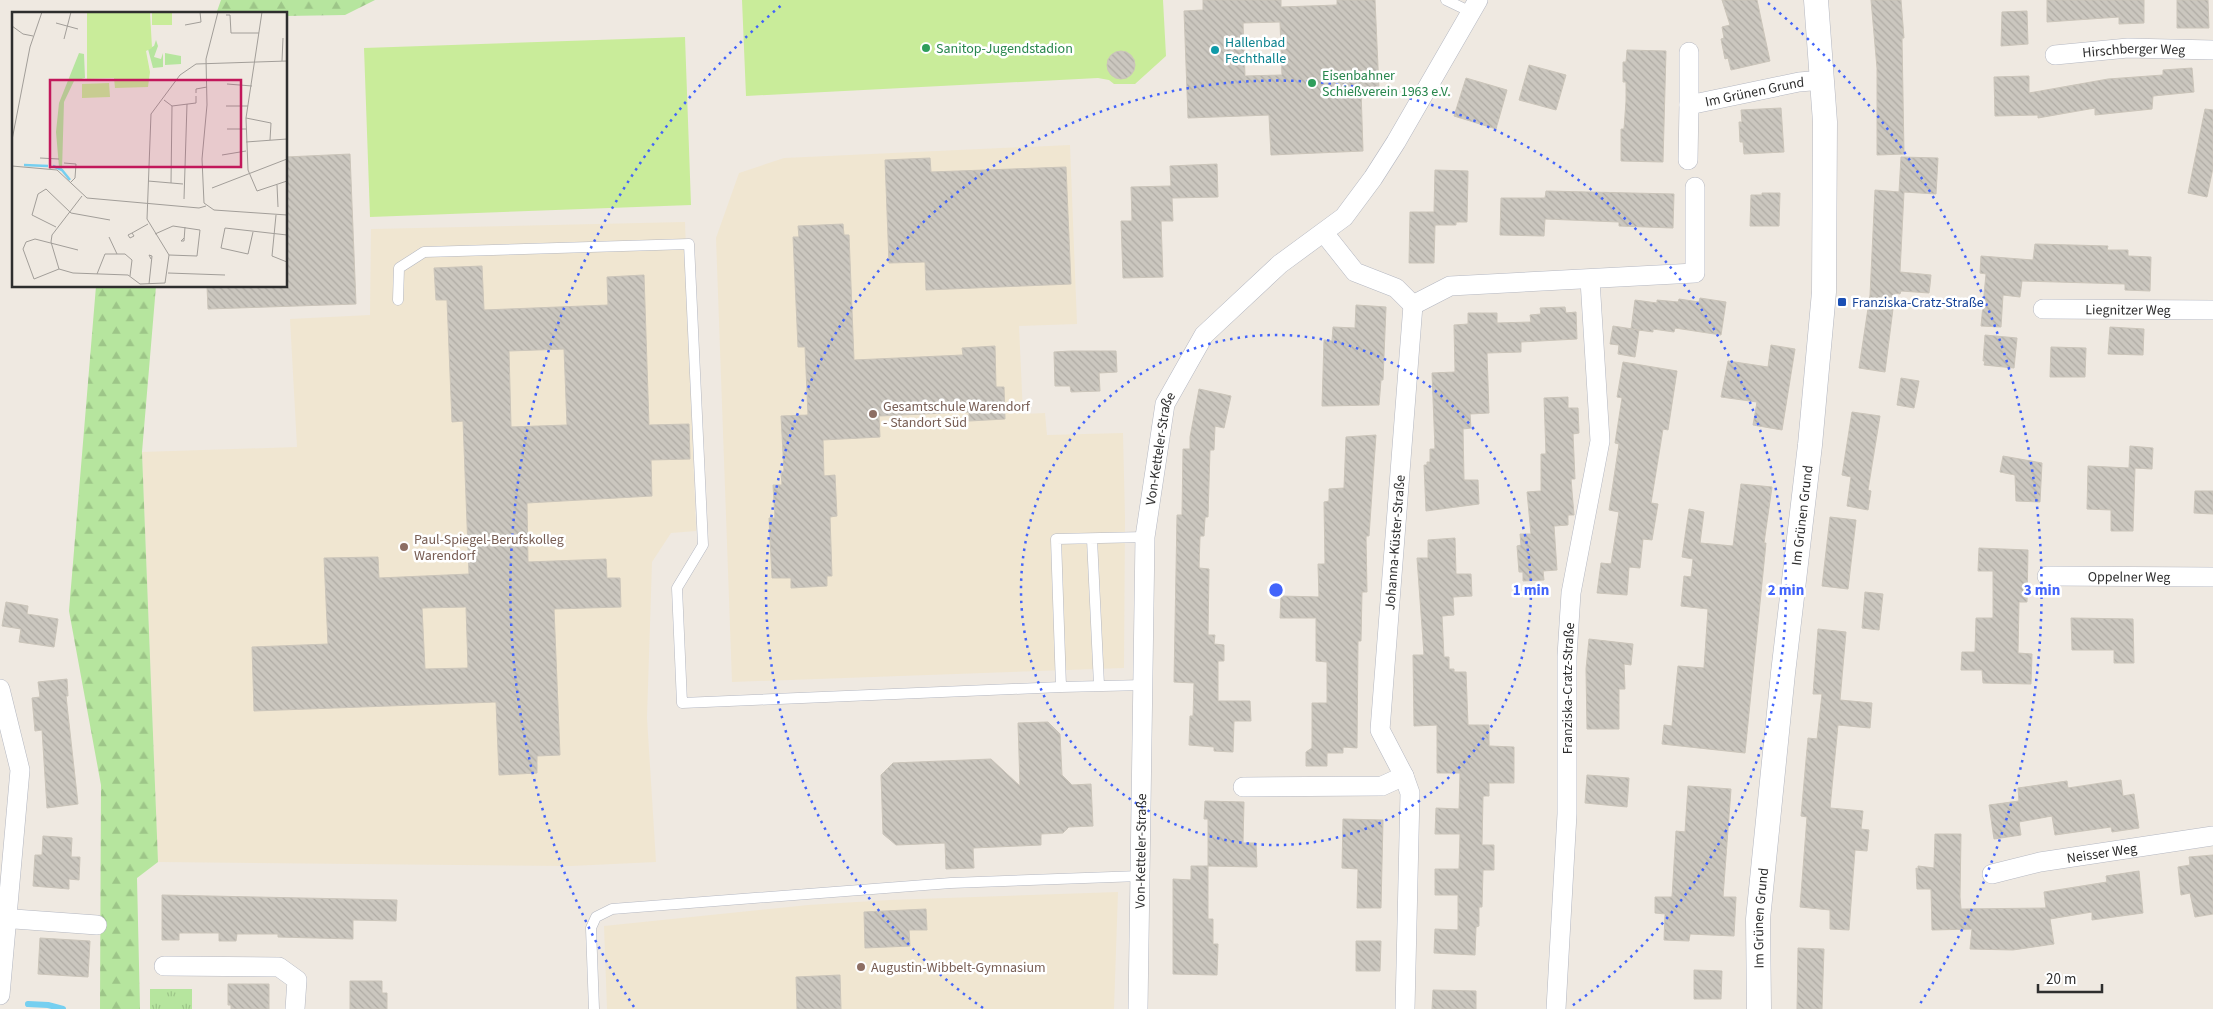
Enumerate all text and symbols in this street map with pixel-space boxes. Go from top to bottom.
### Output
inset map [12,12,288,288]
place label: Hallenbad Fechthalle [1225,33,1286,69]
place label: Sanitop-Jugendstadion [936,39,1073,59]
street label: Hirschberger Weg [2081,39,2185,63]
marker: Sanitop-Jugendstadion [920,42,932,54]
marker: Hallenbad Fechthalle [1209,44,1221,56]
place label: Eisenbahner Schießverein 1963 e.V. [1322,66,1451,102]
street label: Im Grünen Grund [1703,73,1805,112]
marker: Eisenbahner Schießverein 1963 e.V. [1306,77,1318,89]
place label: Franziska-Cratz-Straße [1852,293,1984,313]
marker: Franziska-Cratz-Straße [1836,296,1848,308]
street label: Liegnitzer Weg [2085,300,2171,321]
street label: Von-Ketteler-Straße [1141,388,1181,507]
place label: Gesamtschule Warendorf - Standort Süd [883,397,1031,433]
marker: Gesamtschule Warendorf - Standort Süd [867,408,879,420]
street label: Im Grünen Grund [1787,464,1819,567]
street label: Johanna-Küster-Straße [1380,474,1411,611]
place label: Paul-Spiegel-Berufskolleg Warendorf [414,530,564,566]
marker: Paul-Spiegel-Berufskolleg Warendorf [398,541,410,553]
street label: Oppelner Weg [2088,567,2170,588]
text: 1 min [1513,580,1549,601]
text: 2 min [1768,580,1804,601]
text: 3 min [2024,580,2060,601]
centre of rings [1267,581,1285,599]
street label: Franziska-Cratz-Straße [1558,622,1580,754]
street label: Von-Ketteler-Straße [1130,793,1152,909]
street label: Neisser Weg [2066,839,2138,869]
street label: Im Grünen Grund [1749,867,1774,969]
place label: Augustin-Wibbelt-Gymnasium [871,958,1046,978]
marker: Augustin-Wibbelt-Gymnasium [855,961,867,973]
scale bar [2038,962,2102,994]
text: 20 m [2046,969,2076,990]

